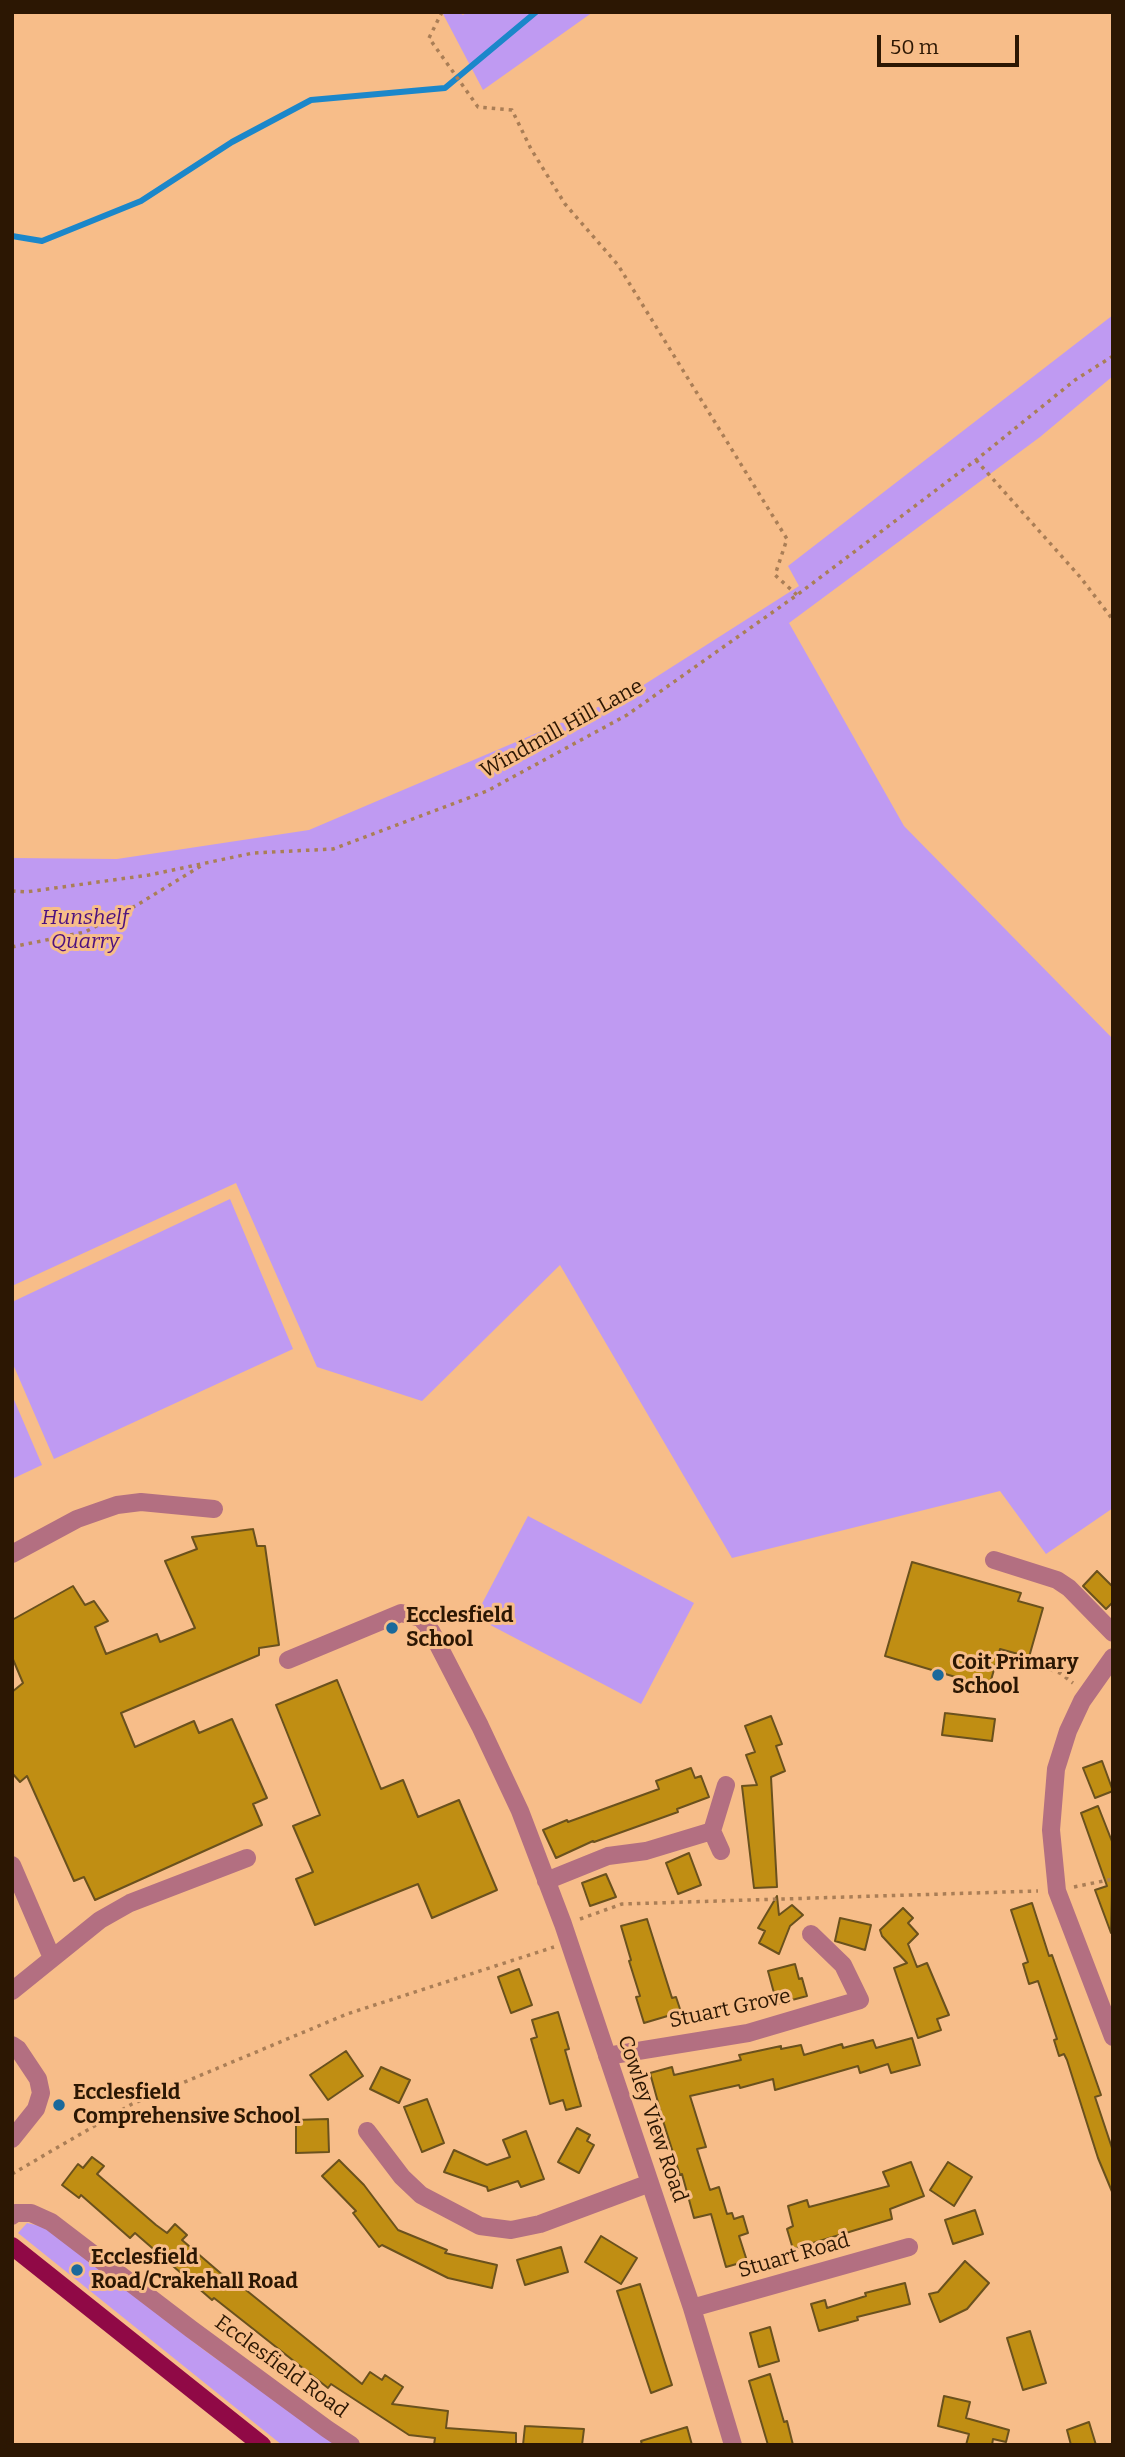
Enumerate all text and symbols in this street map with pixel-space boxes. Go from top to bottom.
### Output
scale bar [880,21,1022,65]
text: 50 m [890,34,939,60]
street label: Windmill Hill Lane [476,674,648,784]
park label: Hunshelf Quarry [41,905,129,955]
place label: Ecclesfield School [406,1603,513,1653]
marker: Ecclesfield School [384,1620,400,1636]
place label: Coit Primary School [952,1650,1079,1700]
marker: Coit Primary School [930,1667,946,1683]
street label: Stuart Grove [667,1984,793,2034]
street label: Cowley View Road [612,2032,692,2206]
place label: Ecclesfield Comprehensive School [73,2080,300,2130]
marker: Ecclesfield Comprehensive School [51,2097,67,2113]
street label: Stuart Road [735,2228,853,2284]
place label: Ecclesfield Road/Crakehall Road [91,2245,298,2295]
marker: Ecclesfield Road/Crakehall Road [69,2262,85,2278]
street label: Ecclesfield Road [210,2310,352,2424]

